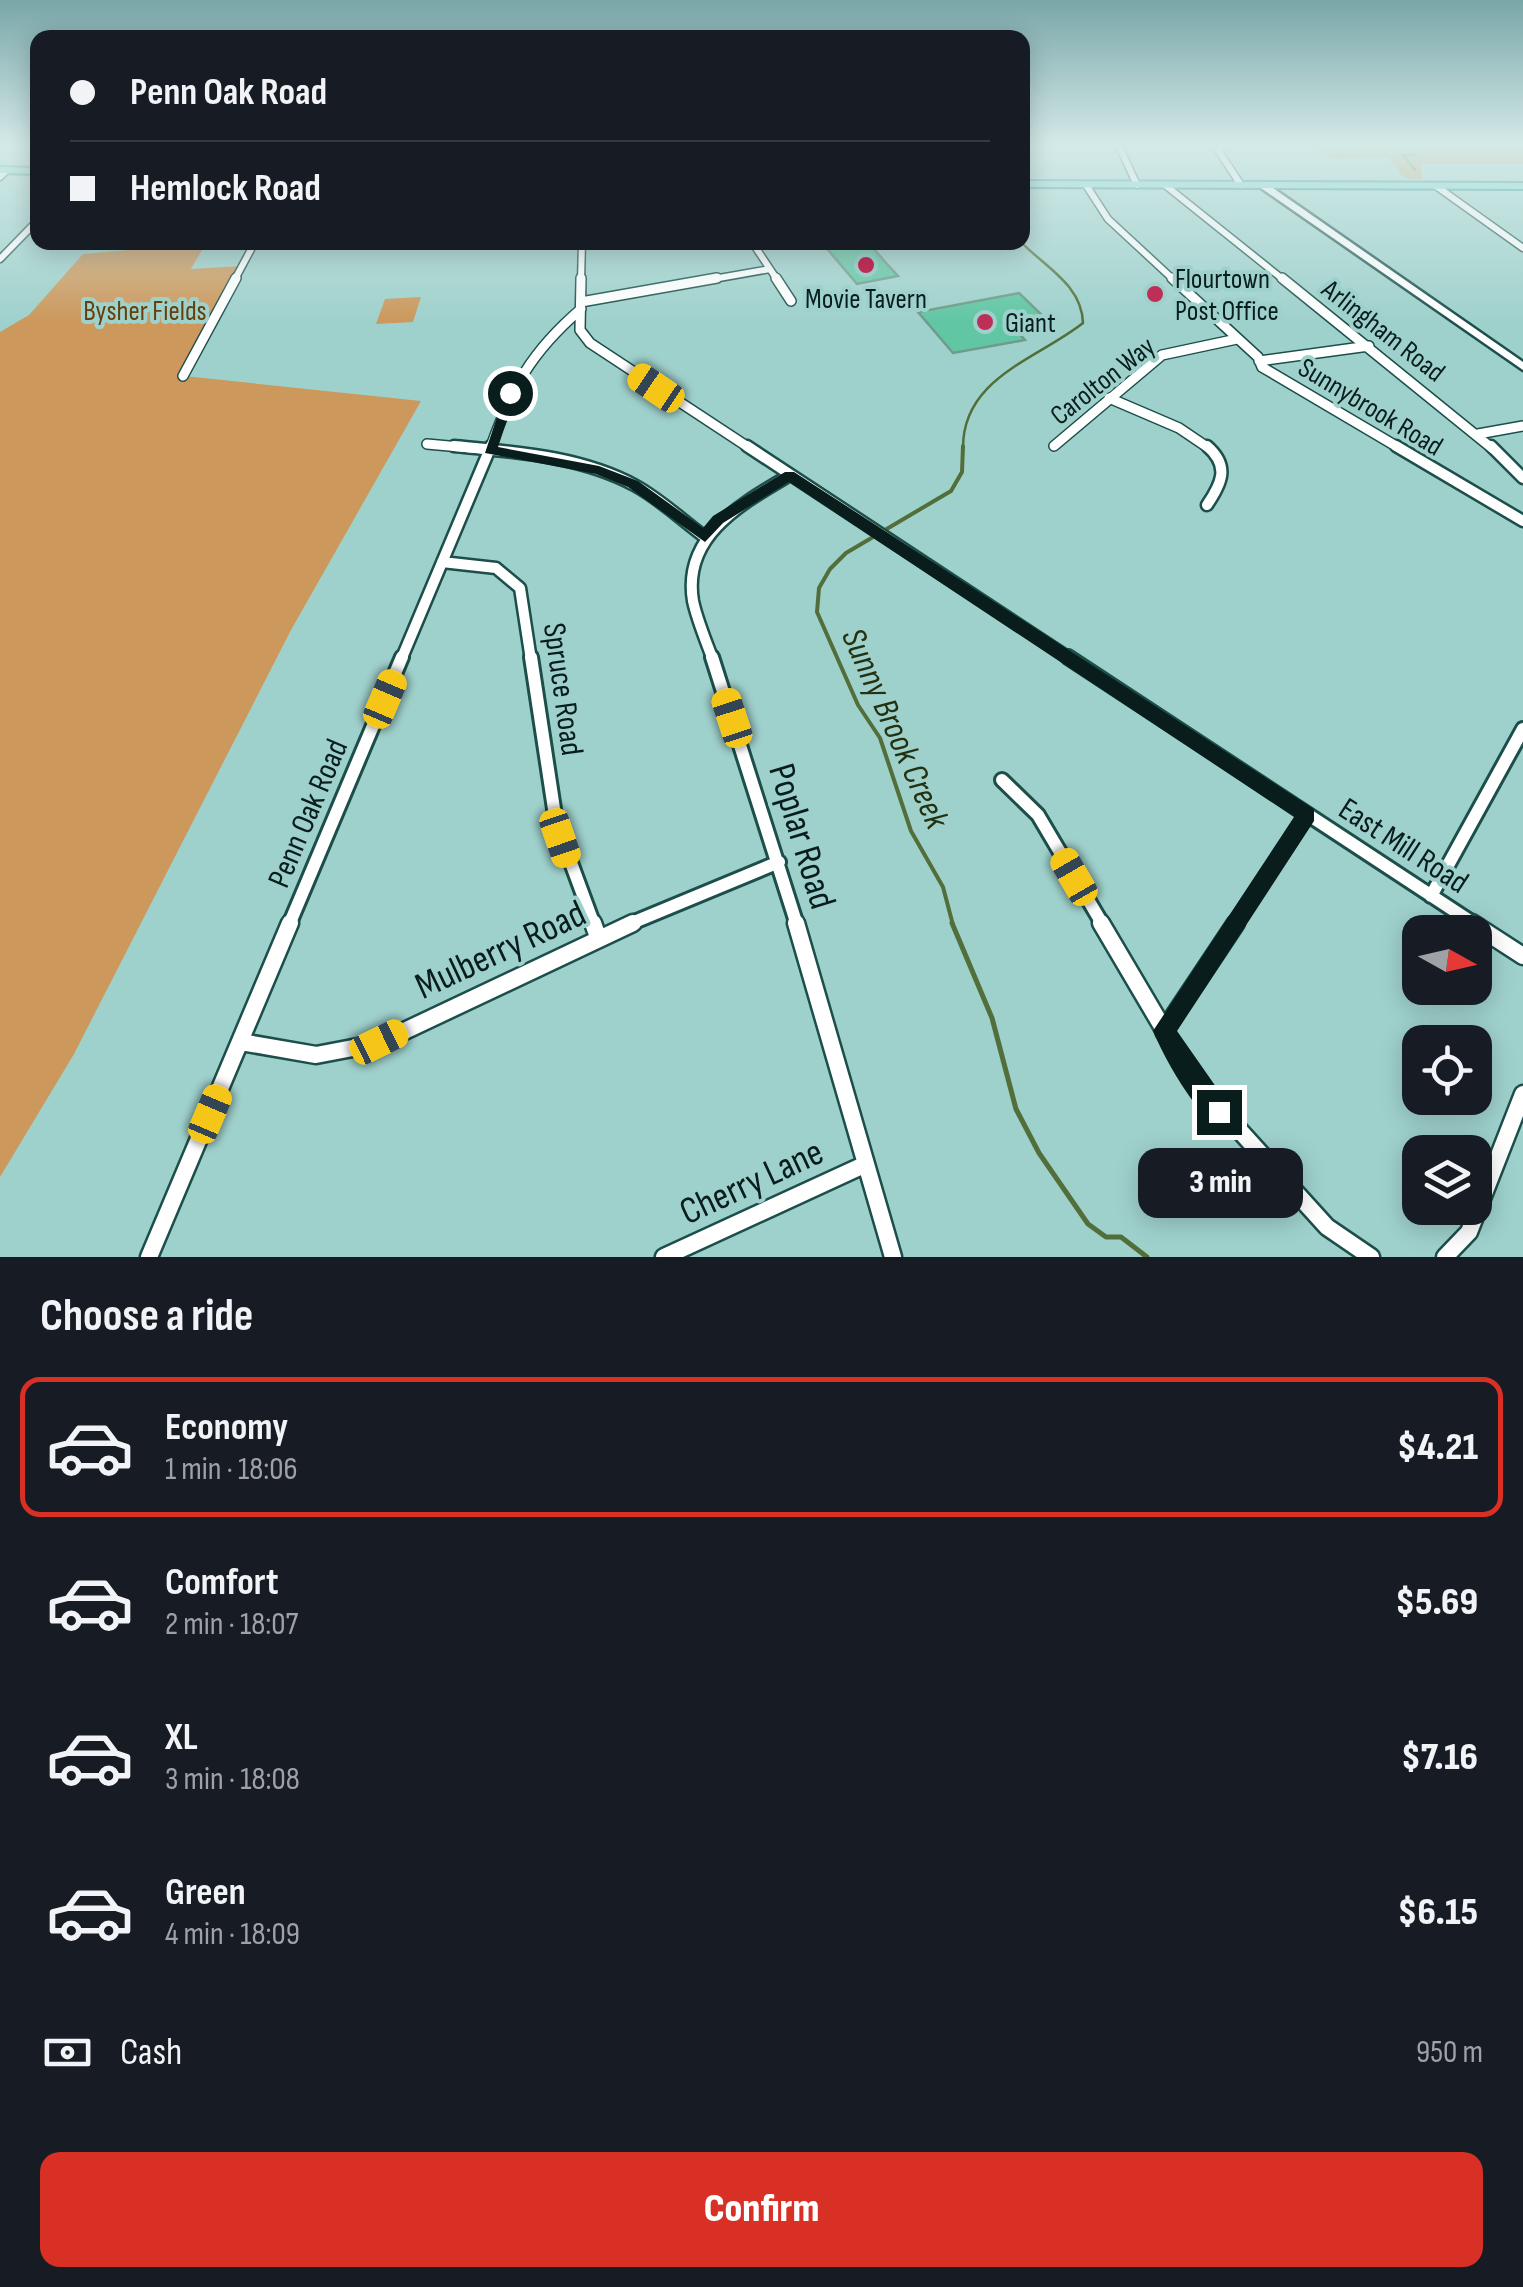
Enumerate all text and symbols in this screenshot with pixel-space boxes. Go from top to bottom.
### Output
text: Penn Oak Road [130,70,327,115]
text: Hemlock Road [130,166,321,211]
marker: Movie Tavern [855,254,877,276]
place label: Flourtown Post Office [1175,263,1279,328]
street label: Arlingham Road [1314,272,1451,389]
place label: Movie Tavern [805,283,927,316]
marker: Flourtown Post Office [1144,283,1166,305]
park label: Bysher Fields [83,295,207,328]
place label: Giant [1005,307,1056,340]
marker: Giant [974,311,996,333]
street label: Carolton Way [1044,330,1162,432]
street label: Sunnybrook Road [1292,351,1448,463]
car [623,359,689,417]
route start [488,371,533,416]
street label: Spruce Road [534,620,591,758]
water label: Sunny Brook Creek [831,622,958,836]
car [359,666,411,732]
car [708,685,756,751]
street label: Penn Oak Road [260,734,357,894]
street label: Poplar Road [758,758,845,915]
street label: East Mill Road [1331,790,1475,903]
car [536,805,584,871]
car [1046,844,1102,910]
street label: Mulberry Road [408,891,593,1009]
north arrow [1402,915,1492,1005]
map controls [1402,915,1492,1225]
car [345,1015,413,1069]
button: locate [1402,1025,1492,1115]
car [184,1081,236,1147]
route end [1197,1090,1242,1135]
street label: Cherry Lane [673,1130,830,1235]
button: layers [1402,1135,1492,1225]
callout: 3 min [1136,1147,1302,1217]
text: 3 min [1189,1163,1252,1202]
text: Choose a ride [40,1289,253,1344]
icon: car [45,1402,135,1492]
text: Economy [165,1405,288,1450]
text: $4.21 [1397,1425,1478,1470]
text: 1 min · 18:06 [165,1450,298,1489]
icon: car [45,1557,135,1647]
text: Comfort [165,1560,279,1605]
text: $5.69 [1396,1580,1478,1625]
text: 2 min · 18:07 [165,1605,298,1644]
icon: car [45,1712,135,1802]
text: XL [165,1715,198,1760]
text: $7.16 [1401,1735,1478,1780]
text: 3 min · 18:08 [165,1760,300,1799]
icon: car [45,1867,135,1957]
text: Green [165,1870,246,1915]
text: $6.15 [1398,1890,1478,1935]
text: 4 min · 18:09 [165,1915,300,1954]
icon: cash [40,2025,95,2080]
text: Cash [120,2030,182,2075]
text: 950 m [1416,2033,1483,2072]
button: Confirm [40,2152,1483,2267]

